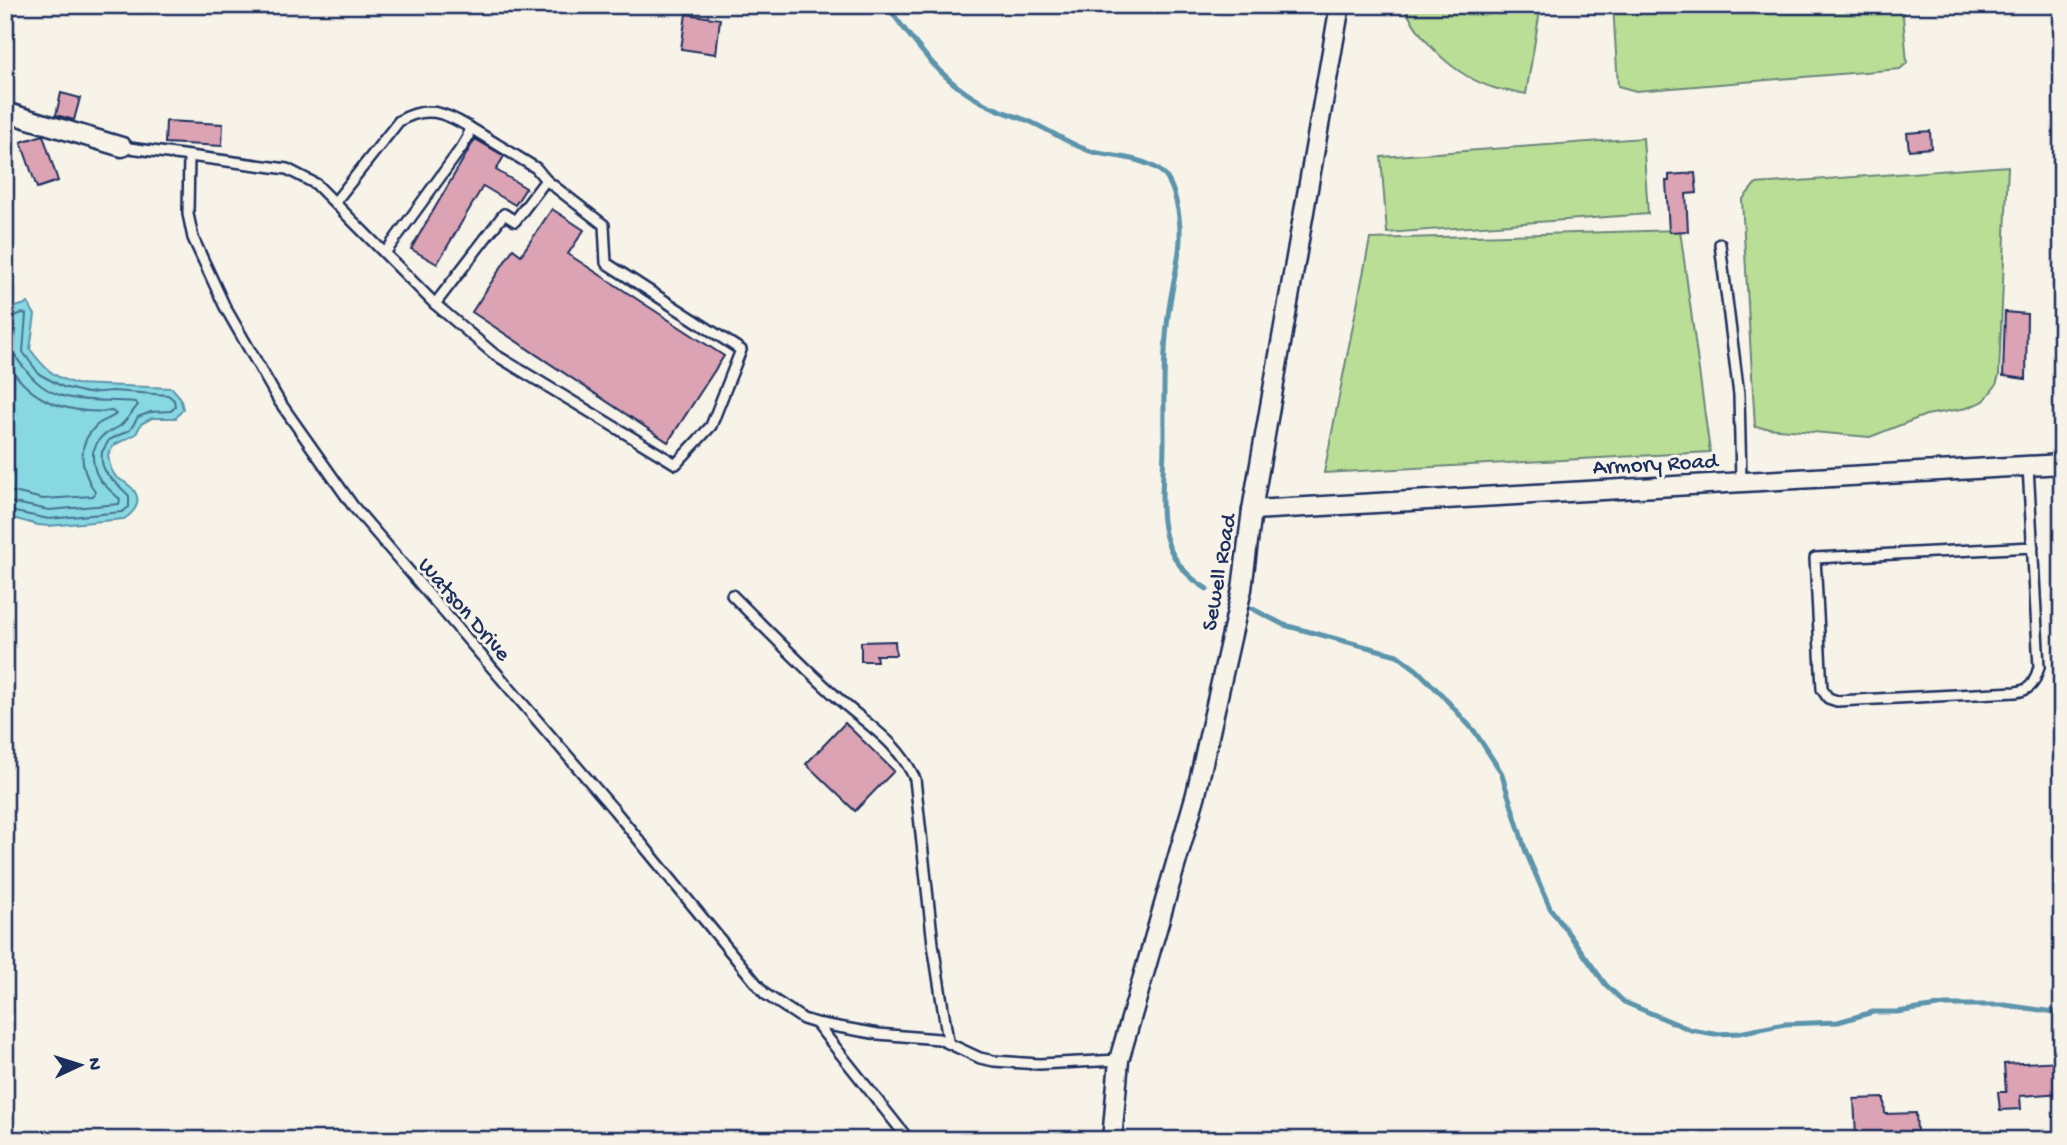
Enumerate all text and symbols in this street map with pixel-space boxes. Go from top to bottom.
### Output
street label: Armory Road [1592,449,1720,482]
street label: Sewell Road [1197,511,1244,633]
street label: Watson Drive [411,553,516,669]
north arrow [46,1030,116,1100]
text: N [82,1057,105,1071]

